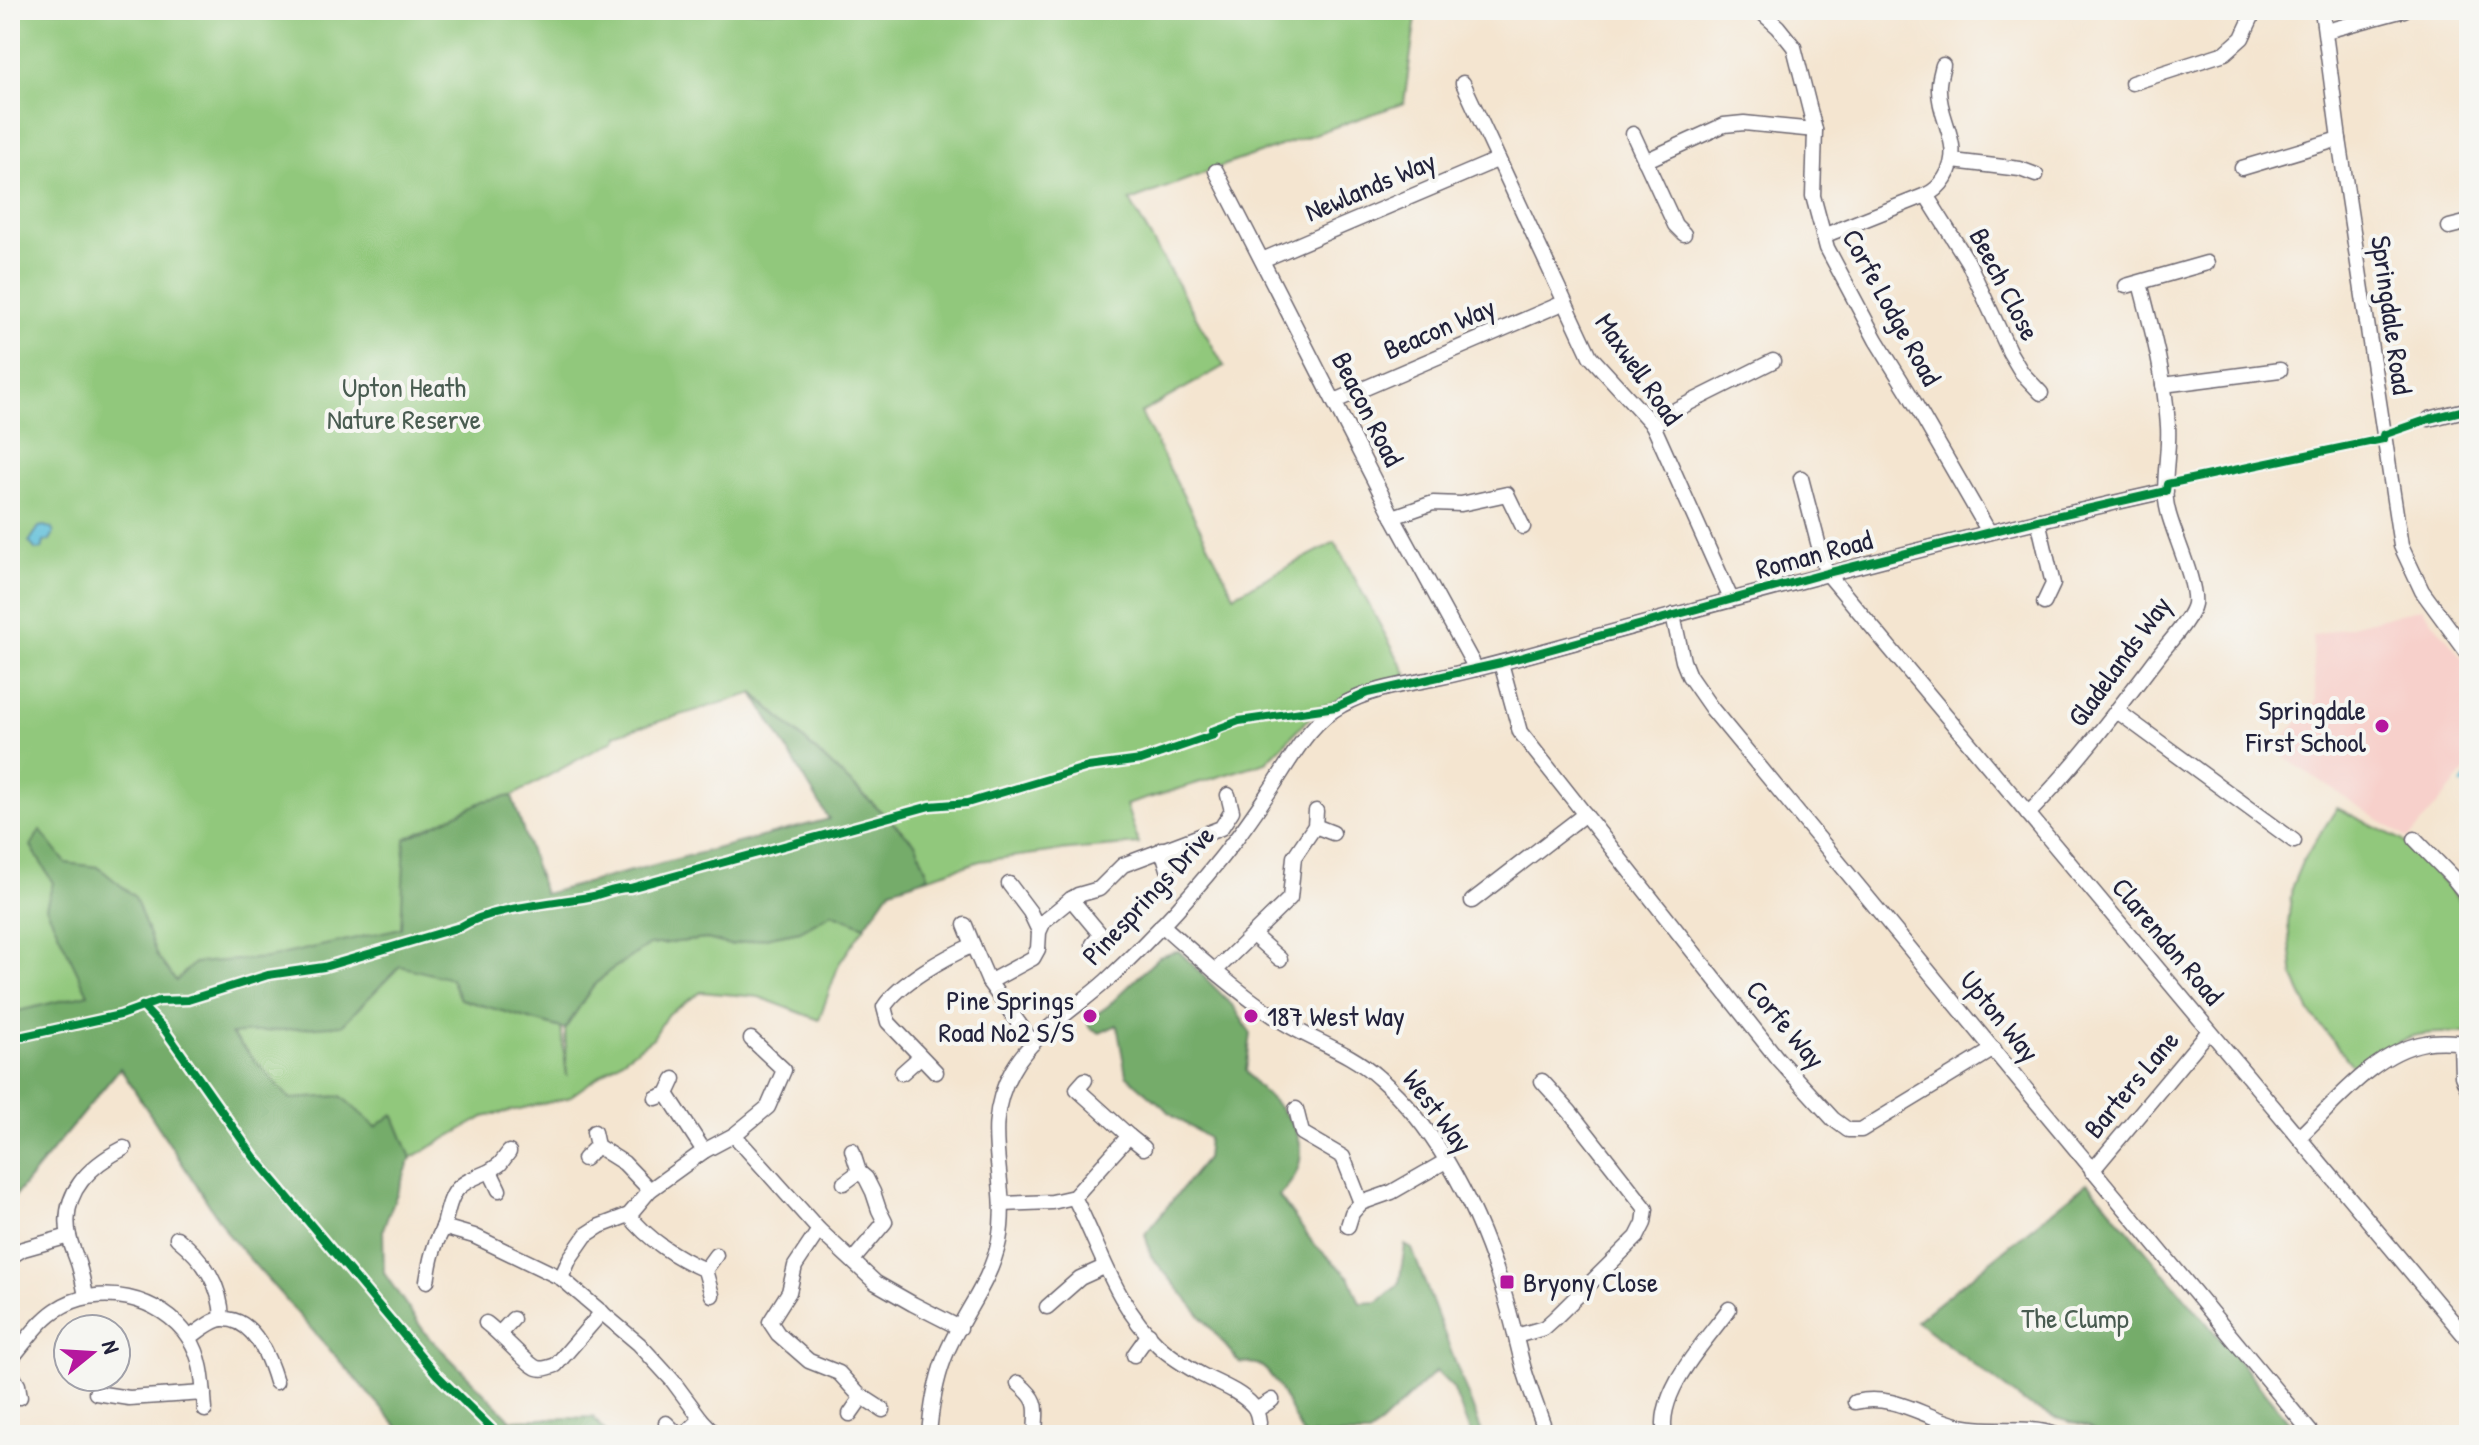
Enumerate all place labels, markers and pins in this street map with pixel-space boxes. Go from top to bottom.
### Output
place label: Springdale First School [2245,691,2367,761]
marker: Springdale First School [2373,717,2391,735]
place label: Pine Springs Road No2 S/S [938,981,1074,1051]
place label: 187 West Way [1267,997,1405,1035]
marker: Pine Springs Road No2 S/S [1081,1007,1099,1025]
marker: 187 West Way [1242,1007,1260,1025]
place label: Bryony Close [1523,1263,1658,1301]
marker: Bryony Close [1498,1273,1516,1291]

